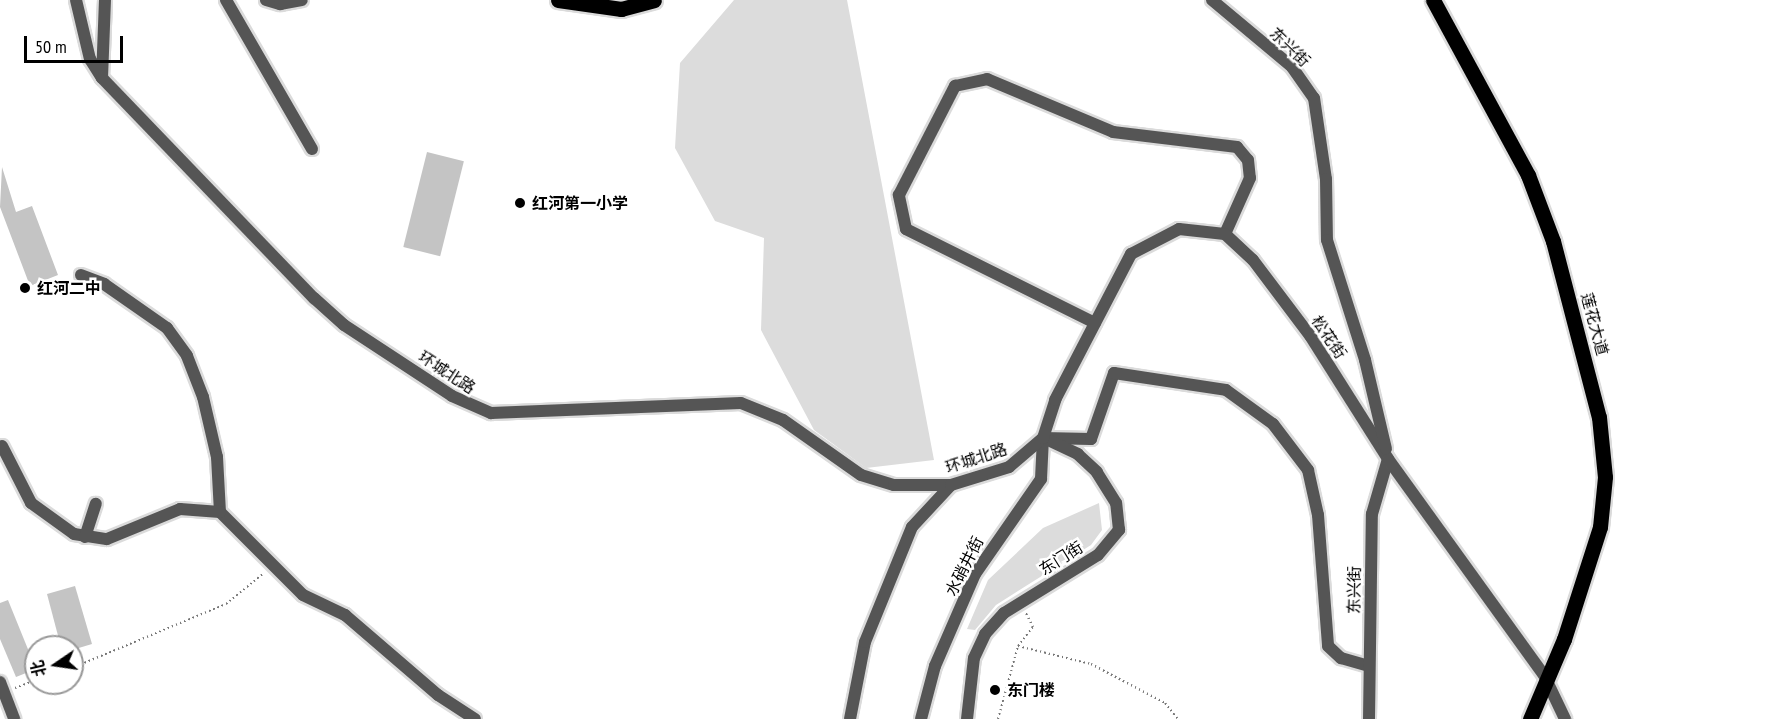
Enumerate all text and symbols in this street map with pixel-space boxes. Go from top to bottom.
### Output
street label: 东兴街 [1266,23,1314,71]
scale bar [27,24,126,62]
text: 50 m [35,35,67,58]
place label: 红河第一小学 [532,193,628,213]
marker: 红河第一小学 [513,196,527,210]
place label: 红河二中 [37,278,101,298]
marker: 红河二中 [18,281,32,295]
street label: 莲花大道 [1577,291,1613,357]
street label: 松花街 [1308,312,1350,362]
street label: 环城北路 [415,347,479,397]
street label: 环城北路 [943,439,1009,477]
street label: 水硝井街 [941,533,987,599]
street label: 东门街 [1036,537,1086,579]
street label: 东兴街 [1344,566,1364,614]
north arrow [24,635,84,695]
text: 北 [27,659,50,679]
place label: 东门楼 [1007,680,1055,700]
marker: 东门楼 [988,683,1002,697]

